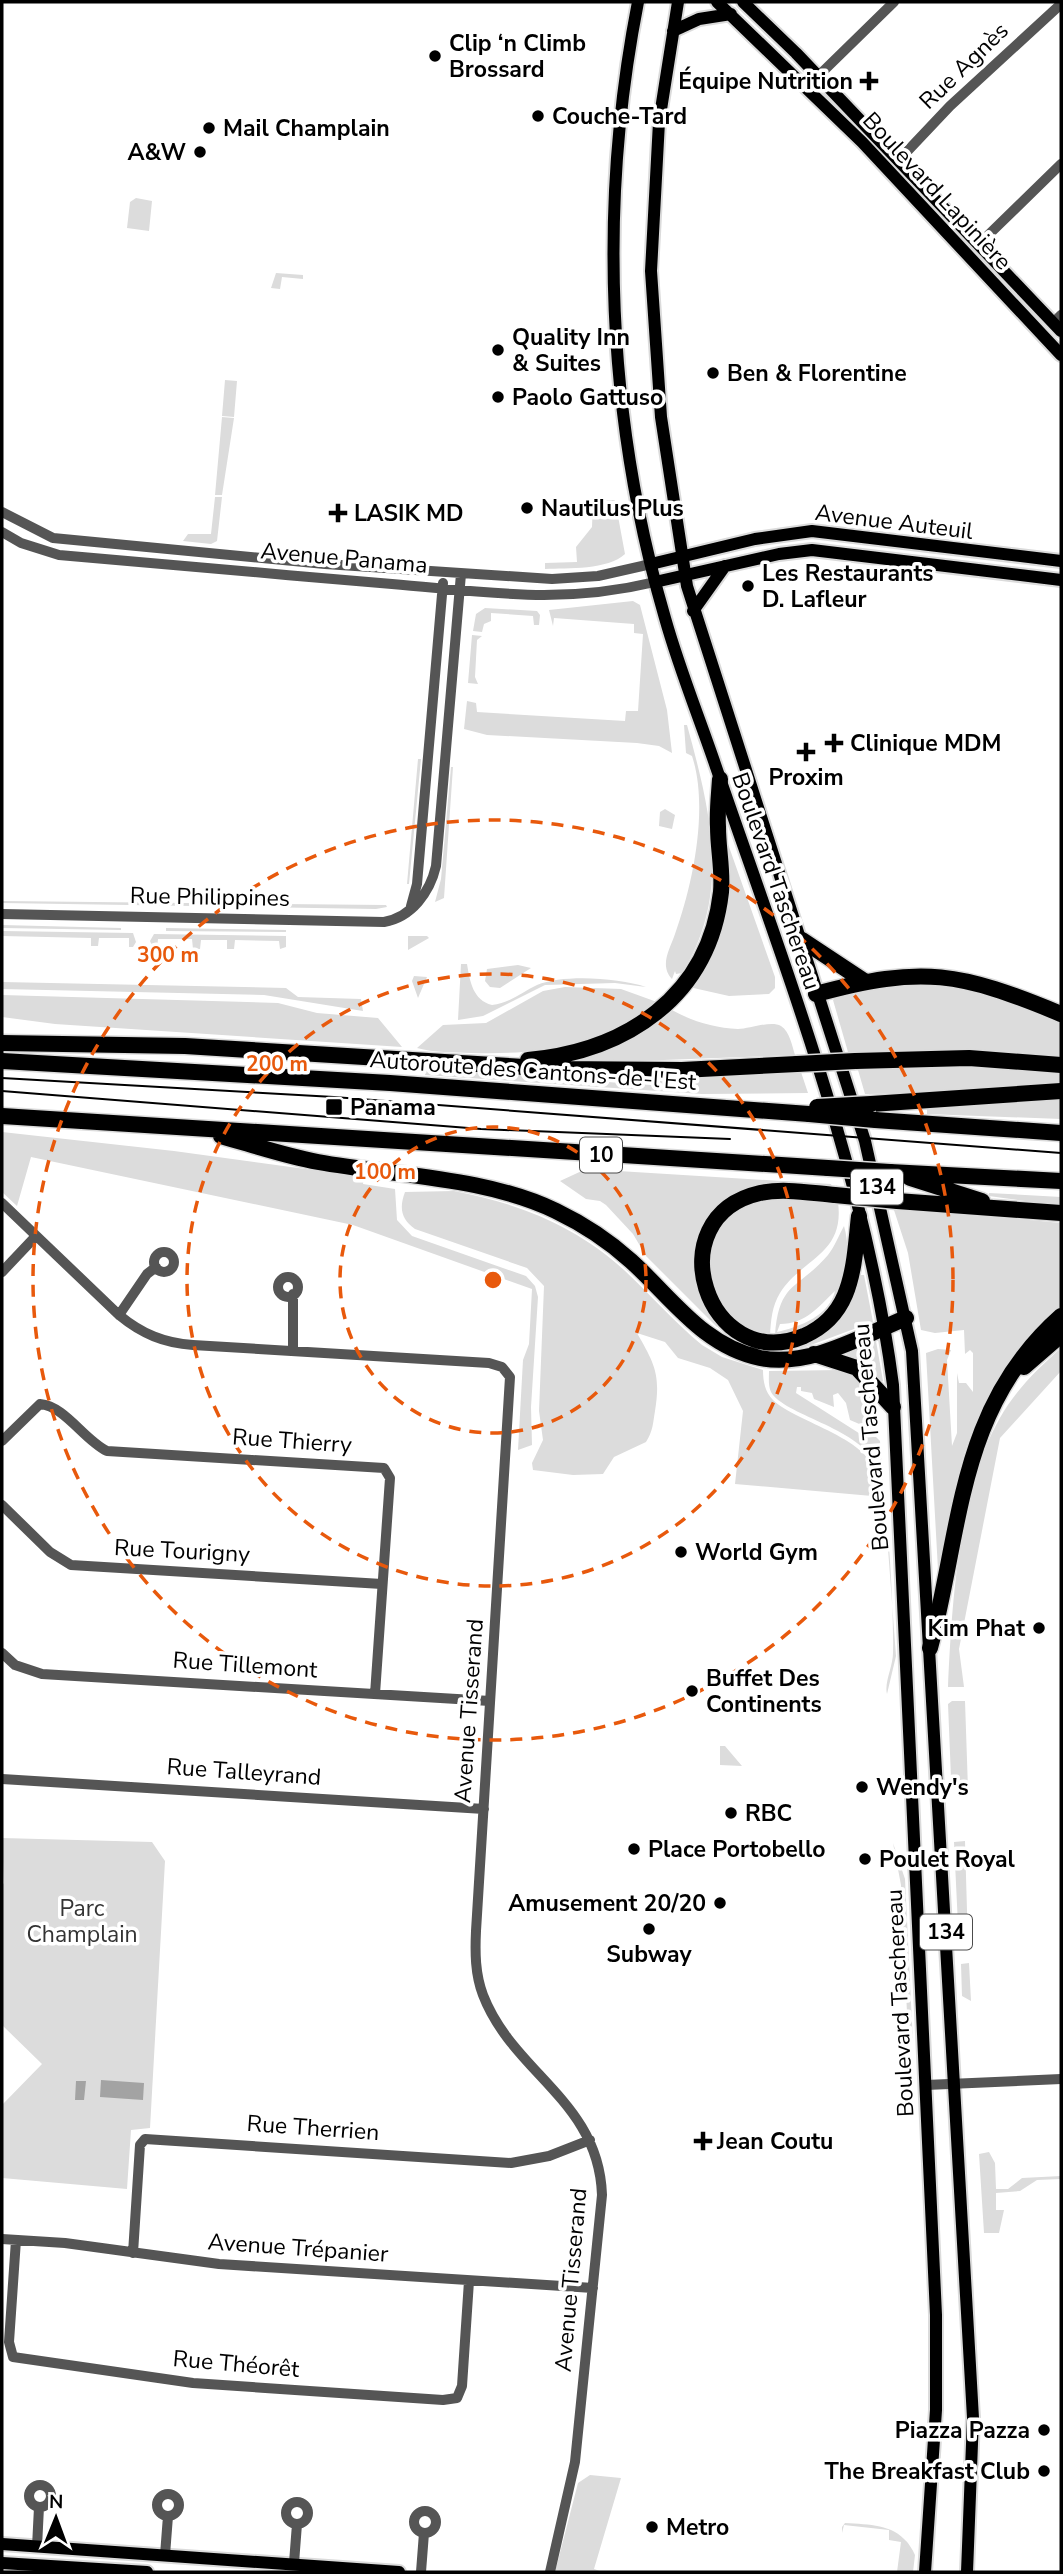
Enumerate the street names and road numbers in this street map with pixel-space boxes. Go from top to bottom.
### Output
street label: Rue Agnès [913,16,1015,116]
street label: Boulevard Lapinière [856,105,1018,277]
street label: Avenue Auteuil [813,497,975,547]
street label: Avenue Panama [259,535,429,581]
street label: Boulevard Taschereau [724,768,828,994]
street label: Rue Philippines [130,880,290,914]
street label: Autoroute des Cantons-de-l'Est [369,1044,698,1098]
road number: 10 [580,1138,622,1172]
road number: 134 [851,1170,903,1204]
street label: Boulevard Taschereau [846,1322,896,1552]
street label: Rue Thierry [231,1421,353,1461]
street label: Rue Tourigny [113,1532,251,1570]
street label: Avenue Tisserand [447,1618,491,1804]
street label: Rue Tillemont [172,1644,319,1686]
street label: Rue Talleyrand [166,1751,322,1793]
street label: Boulevard Taschereau [879,1888,921,2118]
road number: 134 [920,1914,972,1950]
street label: Rue Therrien [246,2108,380,2148]
street label: Avenue Tisserand [548,2187,594,2373]
street label: Avenue Trépanier [207,2226,390,2270]
street label: Rue Théorêt [172,2343,301,2385]

